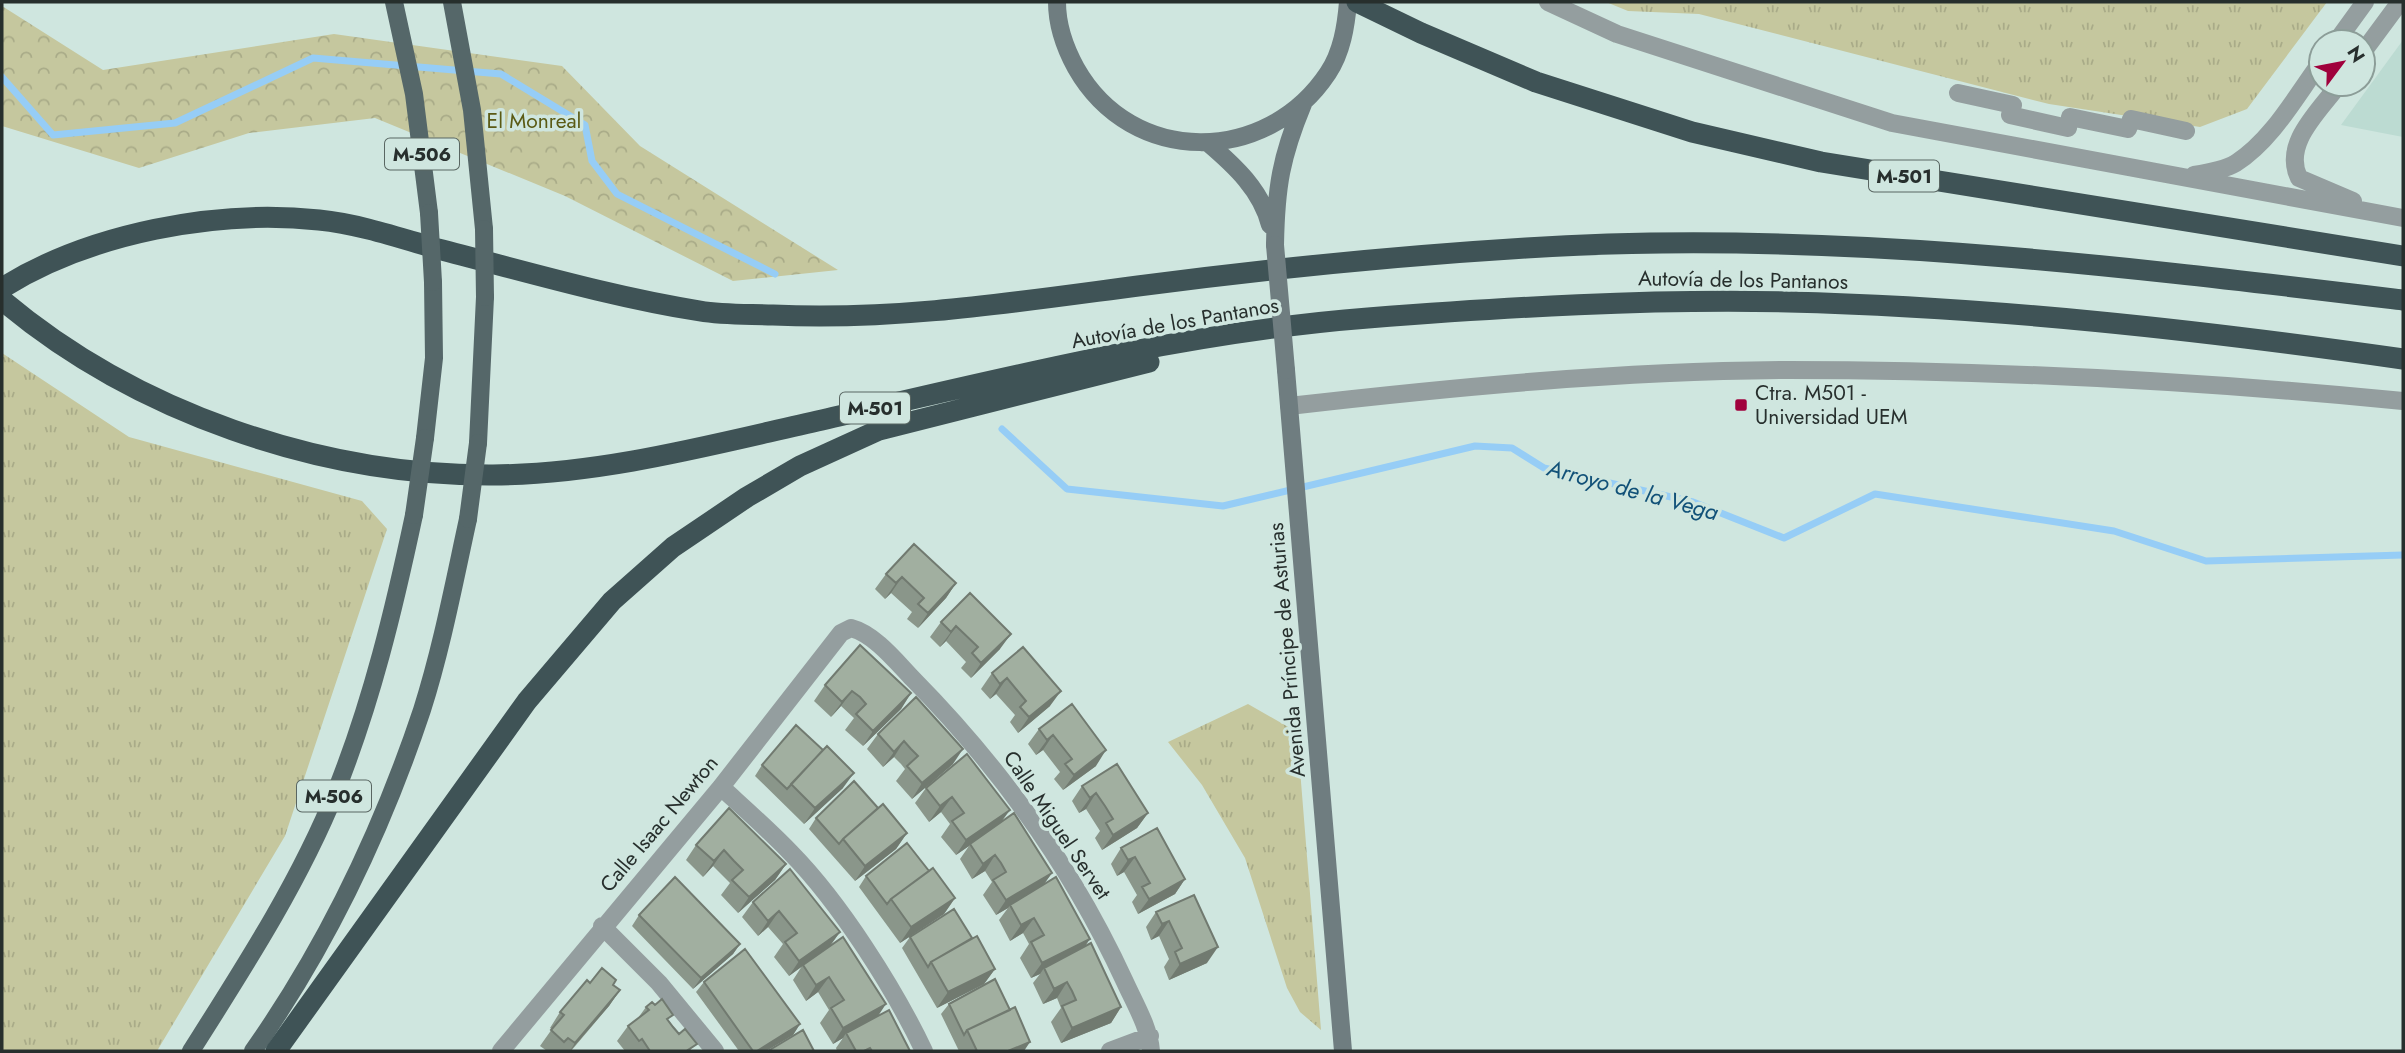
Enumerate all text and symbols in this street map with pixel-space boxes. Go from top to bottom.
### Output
north arrow [2307,28,2377,98]
text: N [2341,41,2371,68]
park label: El Monreal [487,106,581,136]
road number: M-506 [385,138,459,170]
road number: M-501 [1869,160,1939,192]
street label: Autovía de los Pantanos [1638,263,1848,297]
street label: Autovía de los Pantanos [1069,290,1281,356]
place label: Ctra. M501 - Universidad UEM [1755,378,1908,432]
road number: M-501 [840,392,910,424]
marker: Ctra. M501 - Universidad UEM [1733,397,1749,413]
water label: Arroyo de la Vega [1543,451,1723,529]
street label: Avenida Príncipe de Asturias [1261,521,1313,779]
street label: Calle Miguel Servet [996,745,1118,905]
street label: Calle Isaac Newton [593,749,725,899]
road number: M-506 [297,780,371,811]

